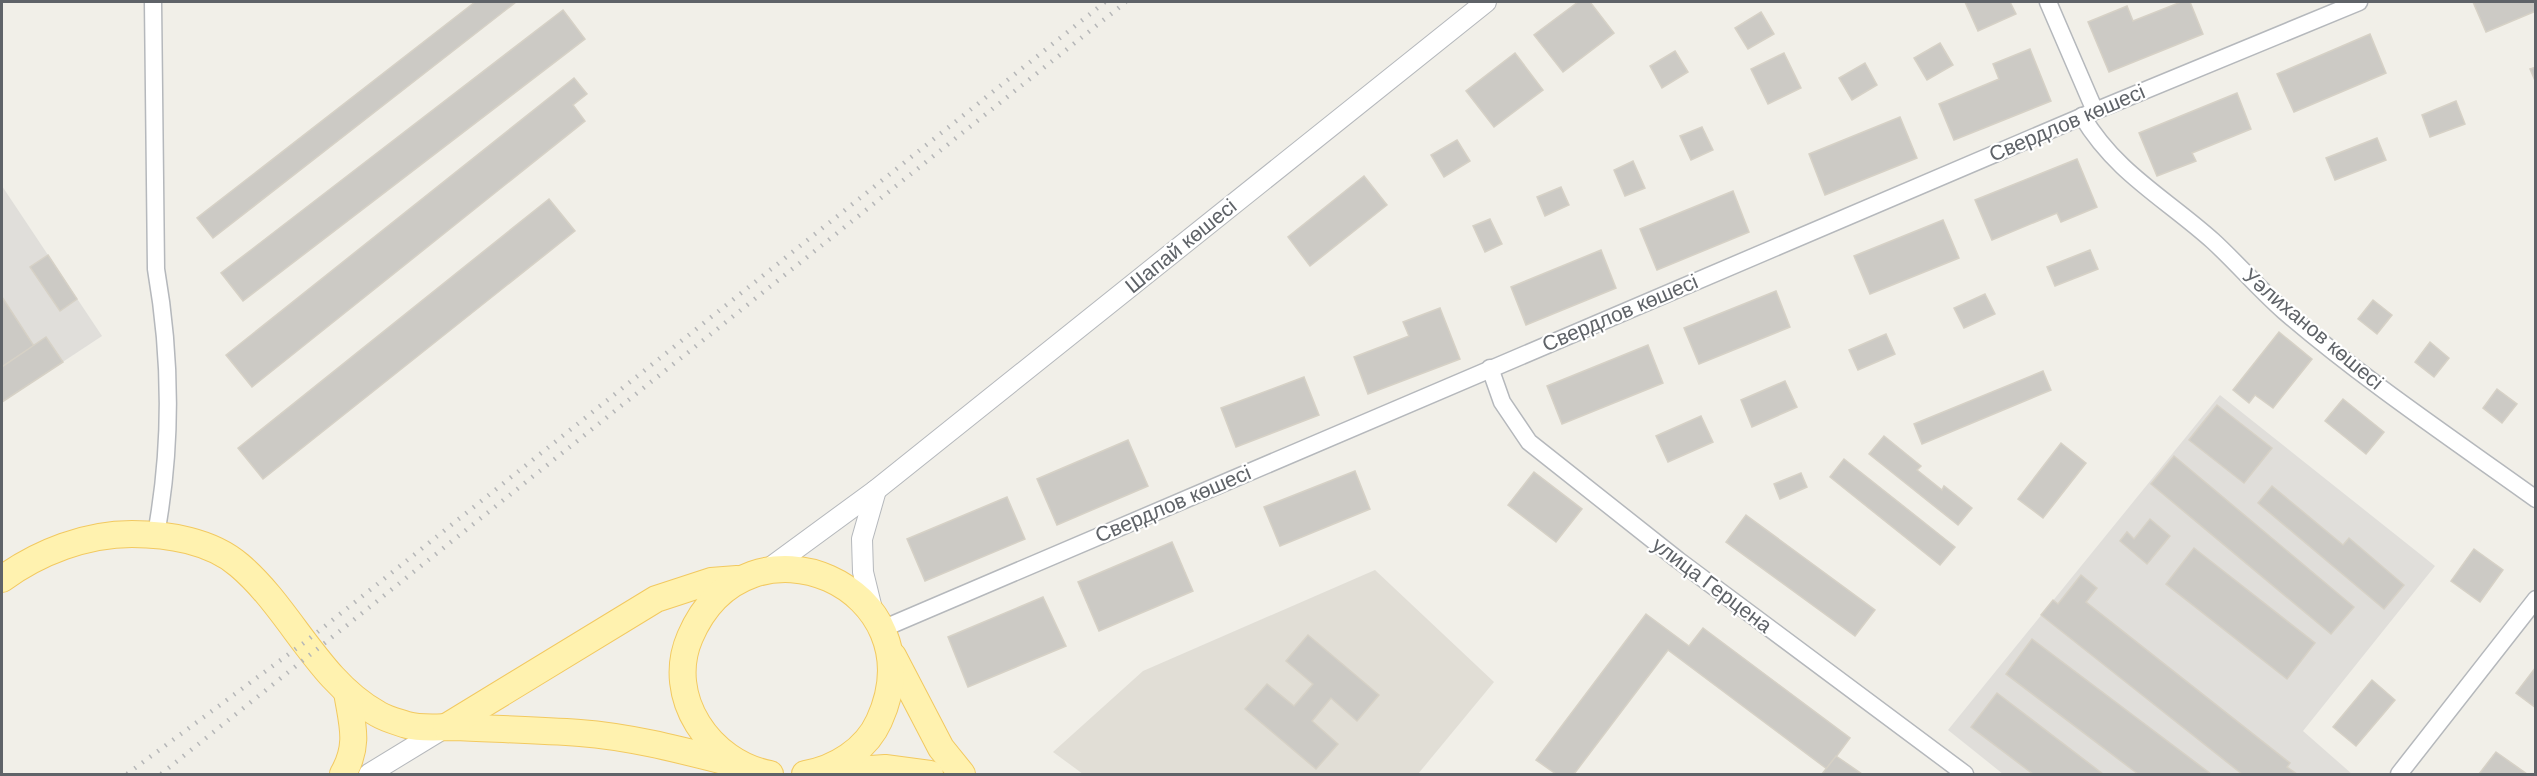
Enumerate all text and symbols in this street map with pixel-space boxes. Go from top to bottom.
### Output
street label: Свердлов көшесі [1985,78,2149,168]
street label: Шапай көшесі [1119,192,1243,300]
street label: Уәлиханов көшесі [2237,262,2389,396]
street label: Свердлов көшесі [1538,268,1702,358]
street label: Свердлов көшесі [1091,459,1255,549]
street label: улица Герцена [1646,531,1778,640]

